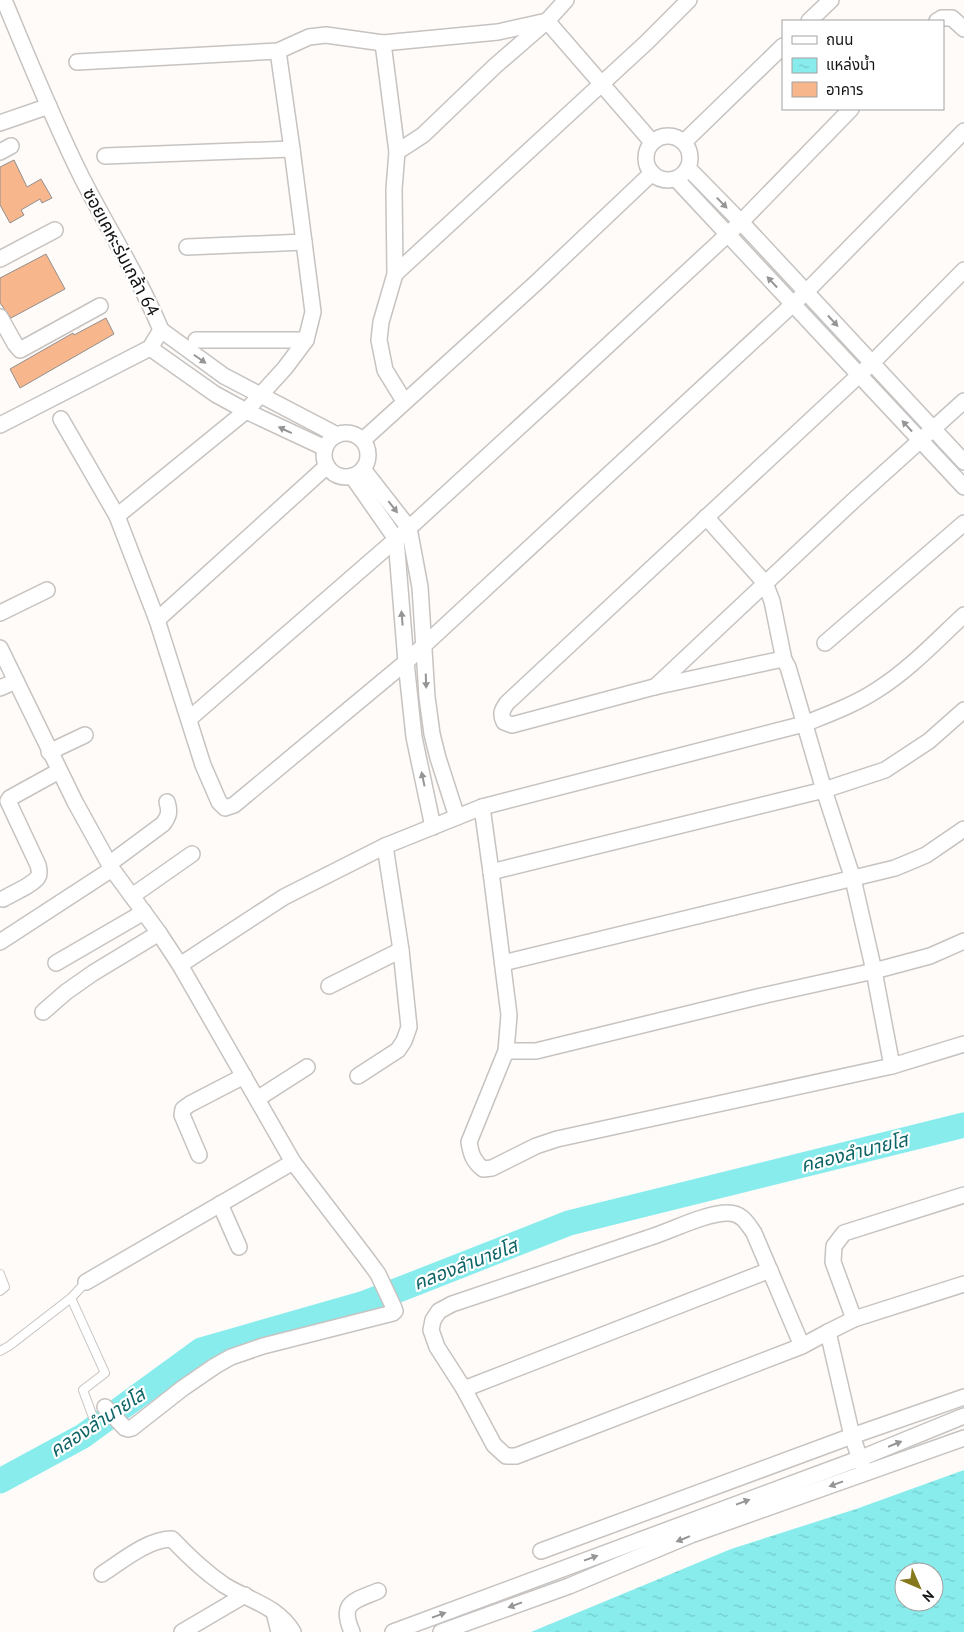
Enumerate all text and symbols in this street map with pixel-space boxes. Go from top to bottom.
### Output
legend [782,20,944,110]
text: ถนน [826,30,853,49]
text: แหล่งน้ำ [826,54,875,74]
text: อาคาร [826,80,863,99]
street label: ซอยเคหะร่มเกล้า 64 [78,184,165,320]
one-way arrow [716,197,728,209]
one-way arrow [766,276,778,288]
one-way arrow [827,315,839,327]
one-way arrow [193,354,207,364]
one-way arrow [901,420,913,432]
one-way arrow [278,425,293,434]
one-way arrow [388,500,398,514]
one-way arrow [398,610,406,626]
one-way arrow [423,673,431,689]
one-way arrow [419,772,427,787]
water label: คลองลำนายโส [798,1127,912,1177]
water label: คลองลำนายโส [410,1232,522,1295]
water label: คลองลำนายโส [45,1381,151,1462]
one-way arrow [888,1440,903,1448]
one-way arrow [828,1481,843,1488]
one-way arrow [736,1498,751,1506]
one-way arrow [676,1535,690,1543]
one-way arrow [584,1554,599,1562]
north arrow [894,1562,944,1612]
text: N [919,1587,938,1606]
one-way arrow [507,1601,522,1609]
one-way arrow [431,1611,446,1618]

